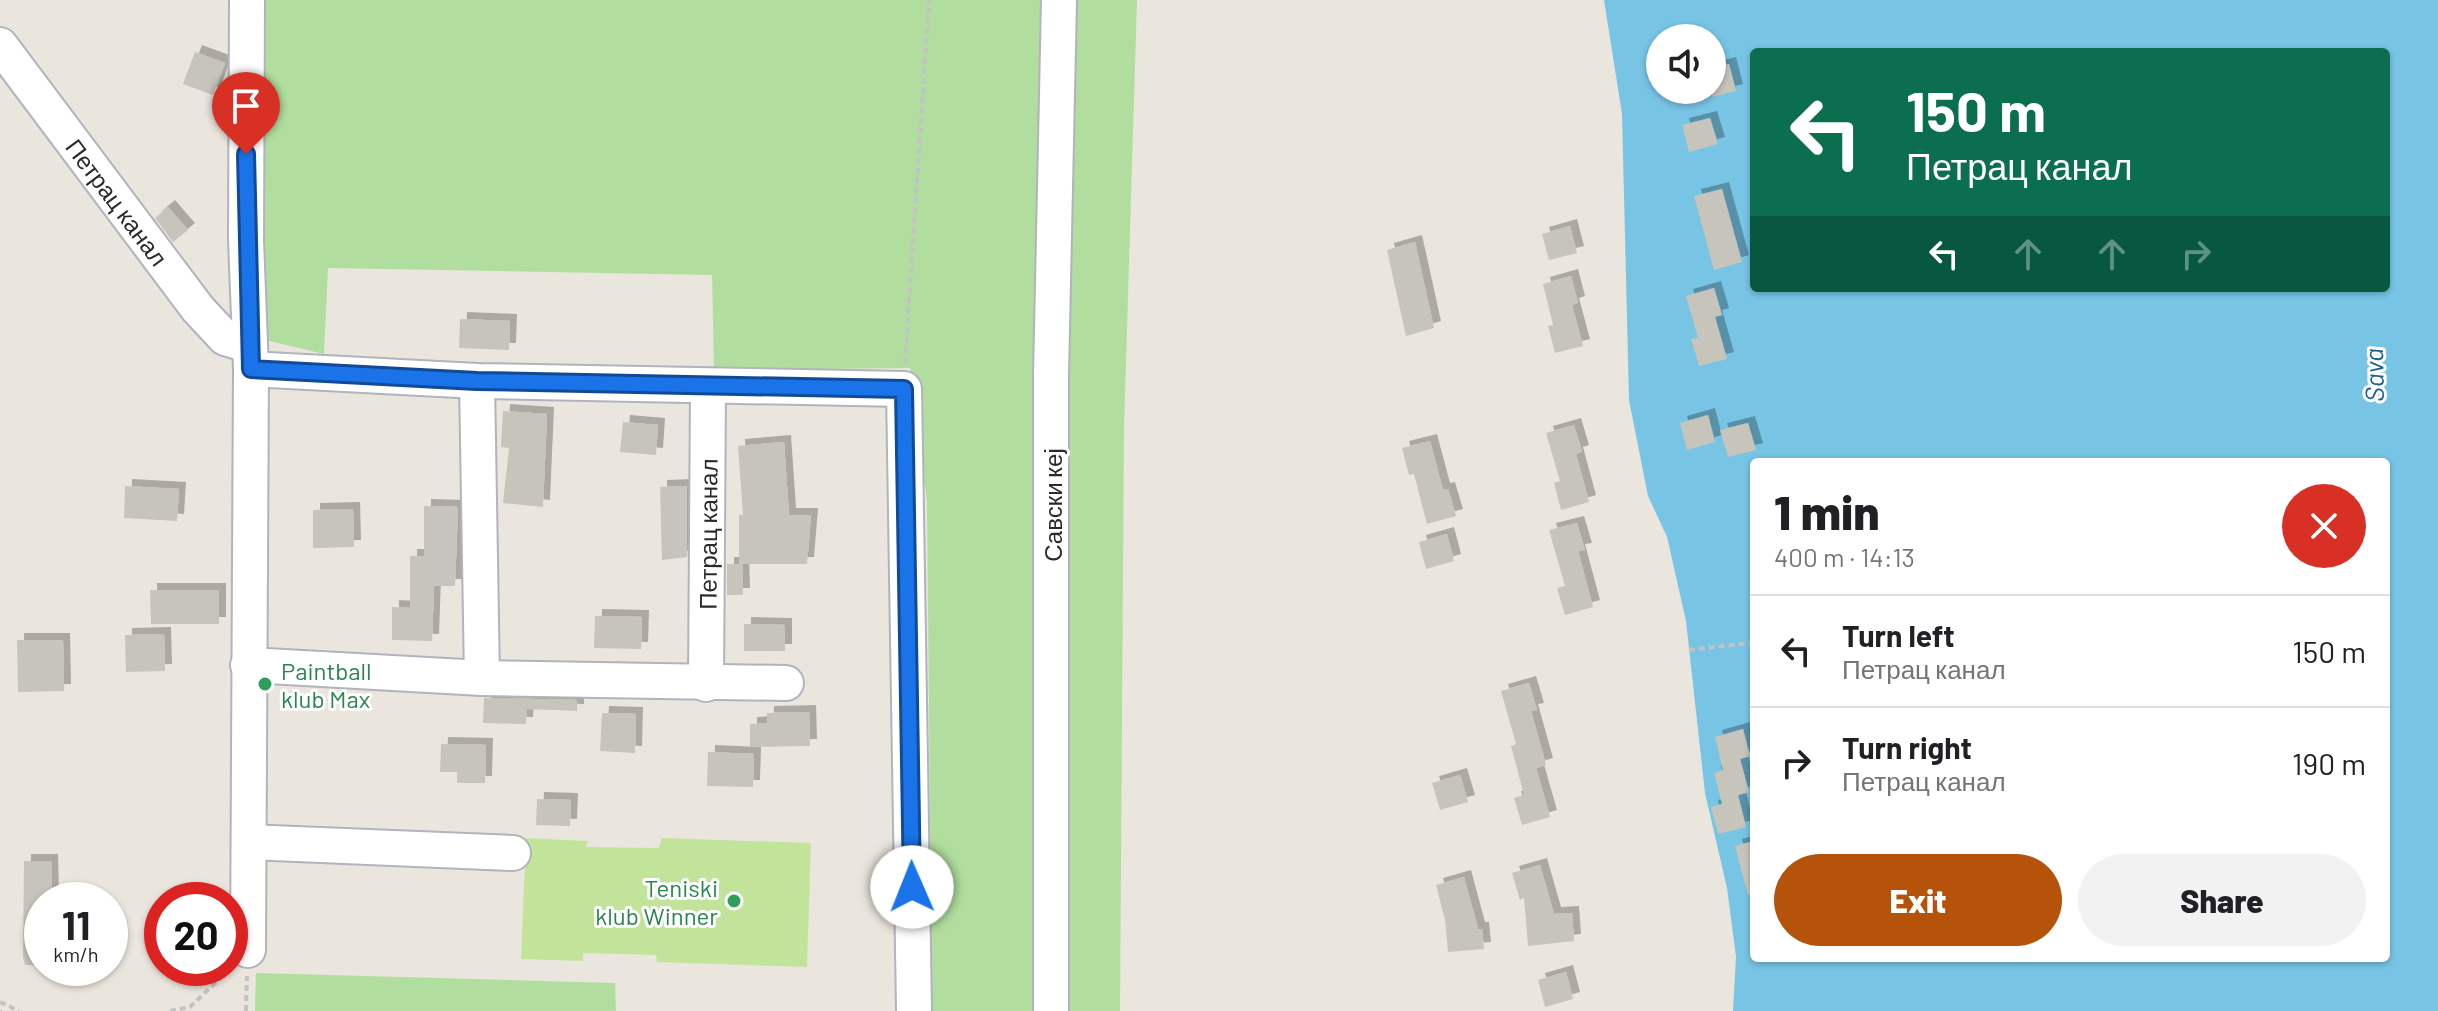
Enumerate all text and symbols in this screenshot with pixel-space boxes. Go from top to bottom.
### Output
map controls [1646,24,1726,104]
button: sound [1646,24,1726,104]
pin [212,72,280,154]
text: 150 m [1906,76,2046,143]
icon: left [1774,80,1878,184]
icon: arrive [224,84,268,128]
street label: Петрац канал [61,133,175,271]
text: Петрац канал [1906,144,2133,187]
icon: left [1922,232,1966,276]
icon: ahead [2006,232,2050,276]
icon: ahead [2090,232,2134,276]
icon: right [2174,232,2218,276]
water label: Sava [2357,348,2389,402]
street label: Савски кеј [1038,448,1067,562]
street label: Петрац канал [692,458,722,610]
text: 1 min [1774,482,1880,540]
button: close [2282,484,2366,568]
text: 400 m · 14:13 [1774,541,1915,572]
text: Turn left [1842,617,1955,653]
icon: left [1774,629,1818,673]
text: 150 m [2292,633,2366,669]
text: Петрац канал [1842,653,2006,684]
place label: Paintball klub Max [281,656,372,713]
marker: Paintball klub Max [256,675,274,693]
text: Turn right [1842,729,1972,765]
icon: right [1774,741,1818,785]
text: 190 m [2292,745,2366,781]
text: Петрац канал [1842,765,2006,796]
position arrow [870,845,954,929]
button: Exit [1774,854,2062,946]
button: Share [2078,854,2366,946]
place label: Teniski klub Winner [595,873,718,930]
speed limit sign: 20 [144,882,248,986]
marker: Teniski klub Winner [725,892,743,910]
text: 11 [62,900,90,948]
text: km/h [53,942,99,966]

